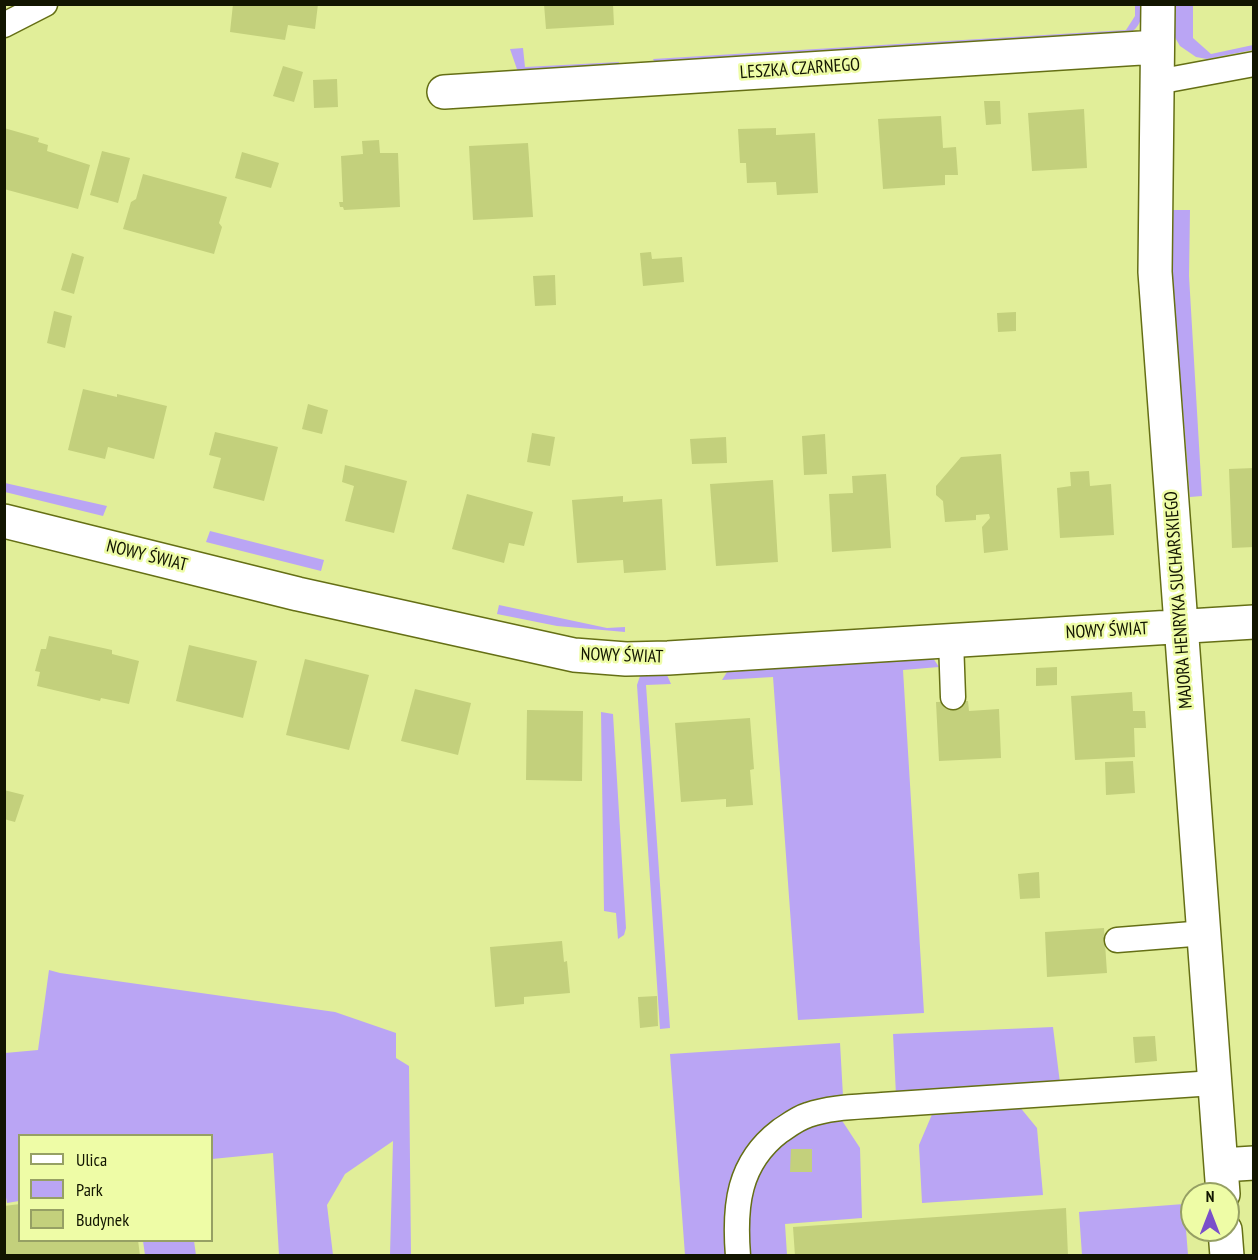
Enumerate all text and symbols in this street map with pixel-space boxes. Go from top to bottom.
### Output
street label: LESZKA CZARNEGO [739,54,861,84]
street label: MAJORA HENRYKA SUCHARSKIEGO [1161,491,1197,709]
street label: NOWY ŚWIAT [104,536,190,576]
street label: NOWY ŚWIAT [1065,618,1149,644]
street label: NOWY ŚWIAT [580,644,664,668]
legend [18,1134,213,1242]
text: Ulica [76,1148,107,1171]
text: Park [76,1178,103,1201]
north arrow [1180,1182,1240,1242]
text: N [1206,1186,1214,1206]
text: Budynek [76,1208,129,1231]

